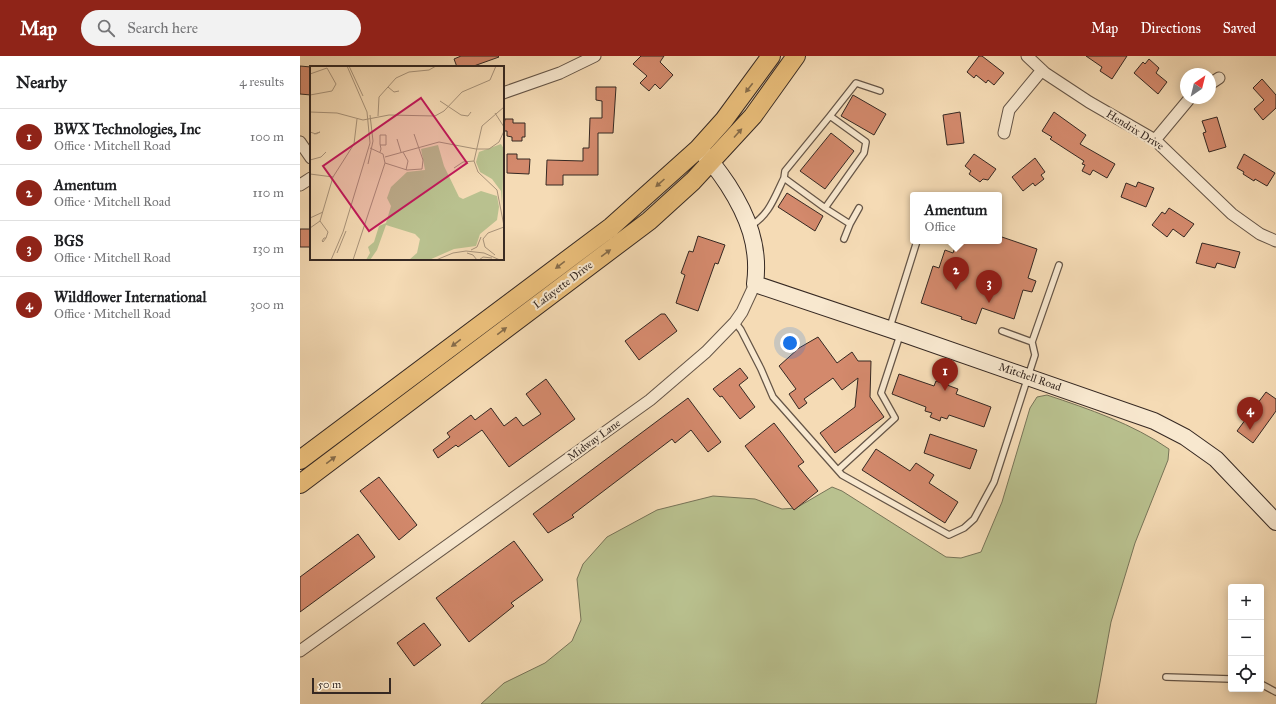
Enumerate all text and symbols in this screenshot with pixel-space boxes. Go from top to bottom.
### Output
search box [81,10,361,46]
text: Map [20,17,57,40]
icon: search [95,17,117,39]
text: Search here [127,19,198,37]
text: Map [1091,20,1118,37]
text: Directions [1140,20,1201,37]
text: Saved [1223,20,1256,37]
inset map [310,66,504,260]
north arrow [1180,68,1216,104]
text: Nearby [16,72,67,93]
text: 4 results [239,74,284,90]
one-way arrow [744,82,753,93]
street label: Hendrix Drive [1104,107,1166,153]
text: BWX Technologies, Inc [54,120,201,138]
one-way arrow [733,128,742,137]
text: 1 [26,129,32,145]
text: 100 m [250,129,284,145]
text: Office · Mitchell Road [54,138,171,154]
text: Amentum [54,176,117,194]
one-way arrow [655,178,665,187]
text: 2 [26,185,32,201]
text: 110 m [252,185,284,201]
popup [910,192,1002,244]
text: Office · Mitchell Road [54,194,171,210]
text: Amentum [925,201,987,219]
text: Office [925,219,956,235]
text: BGS [54,232,84,250]
text: 3 [26,241,32,257]
text: 130 m [252,241,284,257]
one-way arrow [600,249,611,257]
text: Office · Mitchell Road [54,250,171,266]
pin: 2 [943,257,969,290]
street label: Lafayette Drive [531,258,596,311]
one-way arrow [555,261,565,269]
pin: 3 [976,270,1002,303]
text: Wildflower International [54,288,206,306]
text: 4 [25,297,33,313]
text: 300 m [250,297,284,313]
text: Office · Mitchell Road [54,306,171,322]
one-way arrow [496,327,507,336]
your location [780,333,800,353]
one-way arrow [451,339,461,347]
pin: 1 [932,358,958,391]
street label: Mitchell Road [997,360,1063,394]
pin: 4 [1237,397,1263,430]
street label: Midway Lane [565,416,623,464]
one-way arrow [326,456,337,465]
map controls [1228,584,1264,692]
button: + [1228,584,1264,620]
button: − [1228,620,1264,656]
button: locate [1228,656,1264,692]
scale bar [312,676,391,695]
text: 50 m [318,678,341,691]

